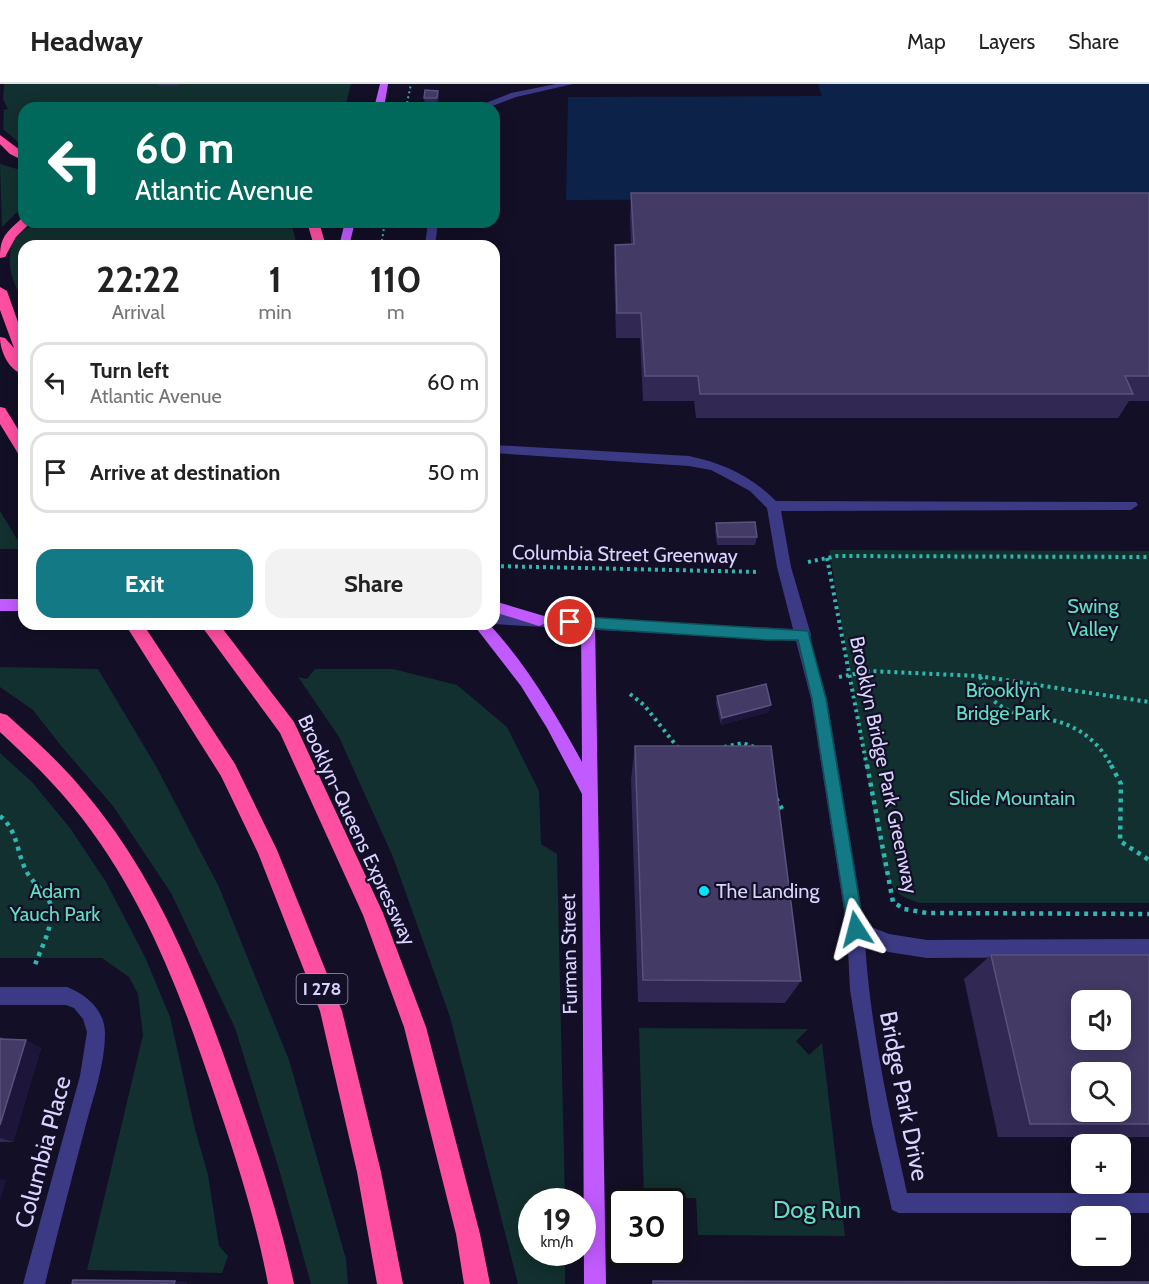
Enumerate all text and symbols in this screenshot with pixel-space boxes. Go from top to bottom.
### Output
text: Headway [30,24,143,58]
text: Map [907,29,946,54]
text: Layers [979,29,1035,54]
text: Share [1068,29,1119,54]
text: 60 m [135,122,234,174]
icon: left [36,126,114,204]
text: Atlantic Avenue [135,174,313,207]
text: 22:22 [96,257,180,301]
text: 1 [268,257,282,301]
text: 110 [370,257,422,301]
text: Arrival [112,300,165,324]
text: min [259,300,292,324]
text: m [387,300,405,324]
text: Turn left [90,357,169,384]
icon: left [39,366,72,399]
text: 60 m [427,369,479,396]
text: Atlantic Avenue [90,384,222,408]
icon: arrive [39,456,72,489]
text: Arrive at destination [90,459,280,486]
text: 50 m [427,459,479,486]
street label: Columbia Street Greenway [512,540,738,568]
button: Exit [36,549,253,618]
button: Share [265,549,482,618]
park label: Swing Valley [1067,594,1120,641]
pin [544,596,595,647]
icon: arrive [553,605,586,638]
street label: Brooklyn Bridge Park Greenway [845,634,923,896]
park label: Brooklyn Bridge Park [956,678,1050,725]
street label: Brooklyn-Queens Expressway [293,711,421,949]
park label: Slide Mountain [949,786,1075,810]
park label: Adam Yauch Park [9,879,100,926]
place label: The Landing [716,879,820,903]
marker: The Landing [697,884,711,898]
street label: Furman Street [556,893,582,1015]
position arrow [824,897,888,961]
road number: I 278 [296,974,348,1004]
map controls [1071,990,1131,1266]
button: sound [1071,990,1131,1050]
street label: Bridge Park Drive [874,1009,935,1183]
button: search [1071,1062,1131,1122]
street label: Columbia Place [8,1073,77,1231]
button: + [1071,1134,1131,1194]
speed limit sign: 30 [608,1188,686,1266]
park label: Dog Run [773,1195,861,1224]
text: 19 [543,1201,571,1238]
button: − [1071,1206,1131,1266]
text: km/h [541,1233,573,1251]

